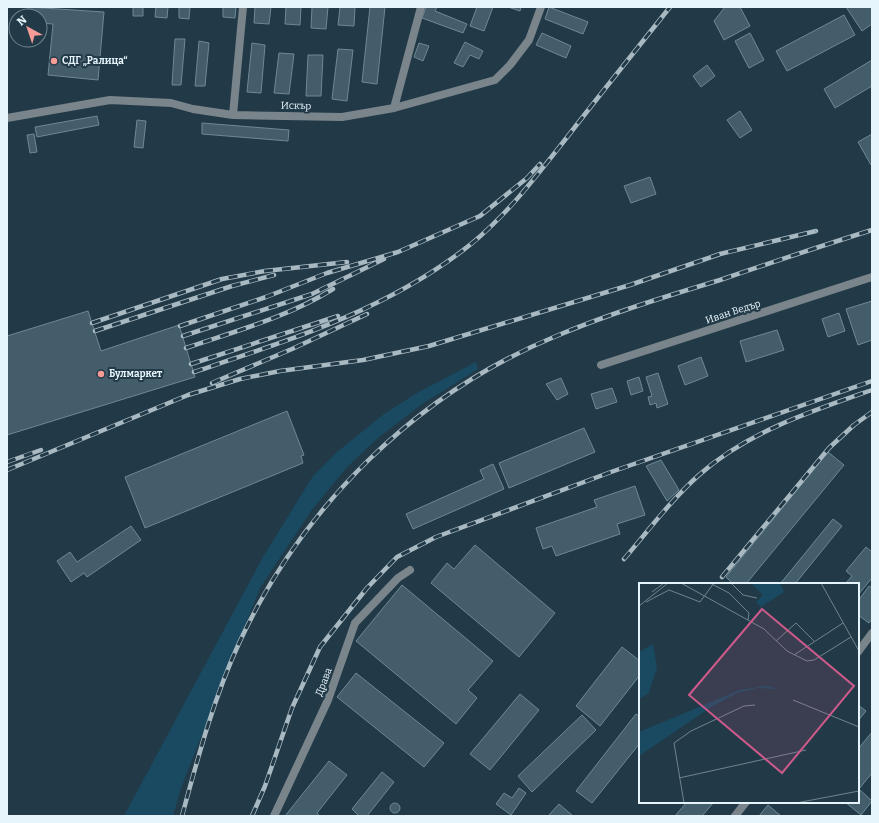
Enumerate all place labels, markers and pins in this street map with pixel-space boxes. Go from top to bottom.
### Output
place label: СДГ „Ралица“ [62,55,128,67]
marker: СДГ „Ралица“ [49,56,59,66]
place label: Булмаркет [109,368,163,380]
marker: Булмаркет [96,369,106,379]

